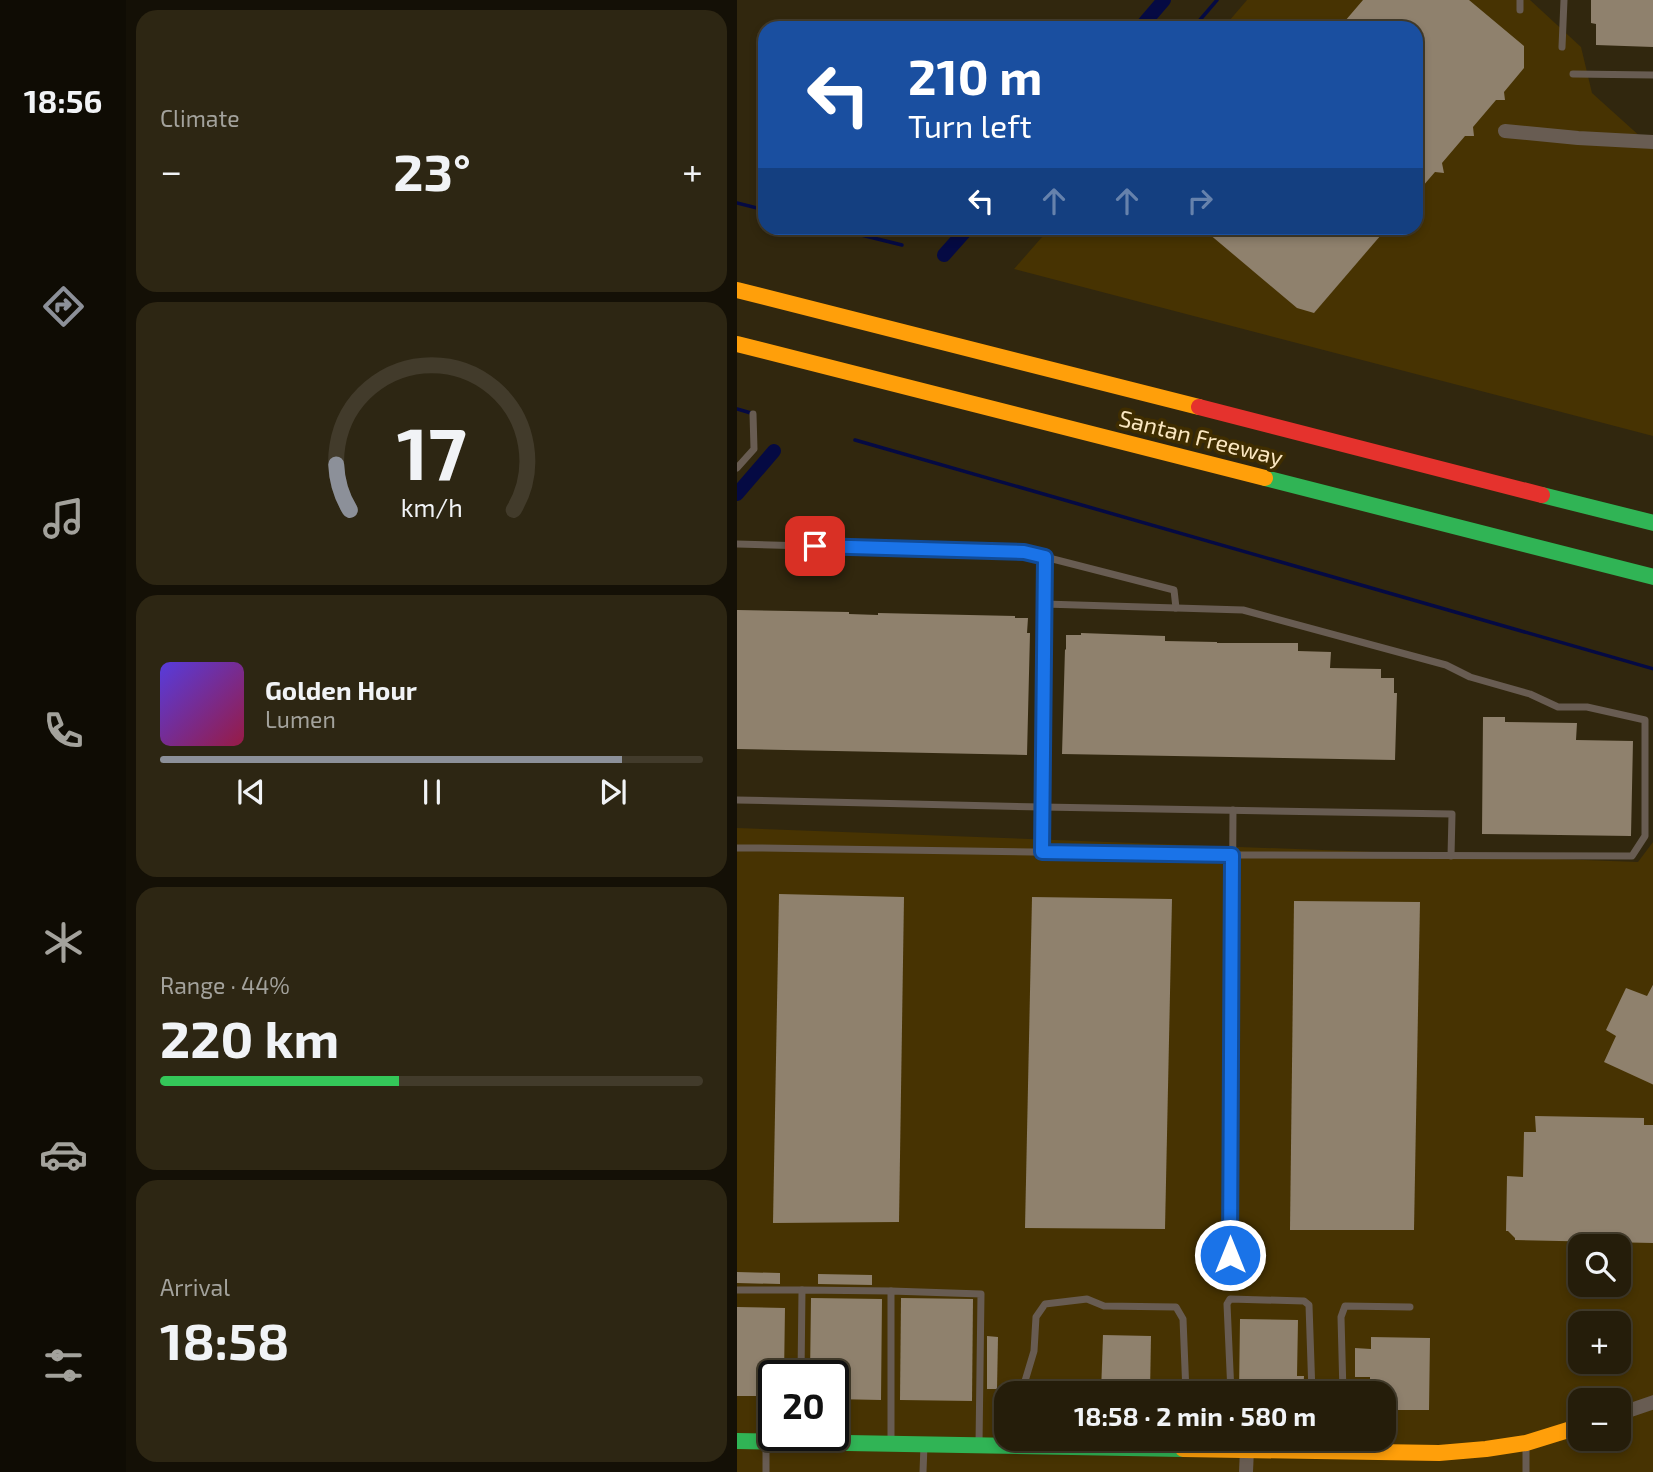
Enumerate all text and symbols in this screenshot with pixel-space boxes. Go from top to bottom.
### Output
text: 210 m [908,46,1042,105]
icon: left [793,49,884,140]
text: 18:56 [24,81,102,119]
text: Climate [160,104,240,132]
text: Turn left [908,106,1032,144]
text: 23° [393,139,471,201]
text: − [160,147,182,193]
text: + [682,147,703,193]
icon: left [962,182,1000,220]
icon: ahead [1035,182,1073,220]
icon: ahead [1108,182,1146,220]
icon: right [1181,182,1219,220]
icon: directions [39,282,88,331]
street label: Santan Freeway [1116,403,1286,471]
text: 17 [397,407,466,495]
text: km/h [400,491,463,521]
icon: music [39,494,88,543]
pin [785,516,845,576]
icon: arrive [796,527,834,565]
text: Golden Hour [265,674,417,705]
text: Lumen [265,705,336,733]
icon: phone [39,706,88,755]
icon: previous [232,773,270,811]
icon: pause [413,773,451,811]
icon: next [594,773,632,811]
icon: climate [39,918,88,967]
text: Range · 44% [160,971,290,999]
text: 220 km [160,1006,339,1068]
icon: car [39,1130,88,1179]
position arrow [1193,1218,1267,1292]
map controls [1568,1234,1631,1451]
button: search [1568,1234,1631,1297]
text: Arrival [160,1273,230,1301]
text: 18:58 [160,1308,289,1370]
button: + [1568,1311,1631,1374]
icon: filters [39,1341,88,1390]
speed limit sign: 20 [758,1360,849,1451]
button: − [1568,1388,1631,1451]
text: 18:58 · 2 min · 580 m [1074,1400,1316,1431]

